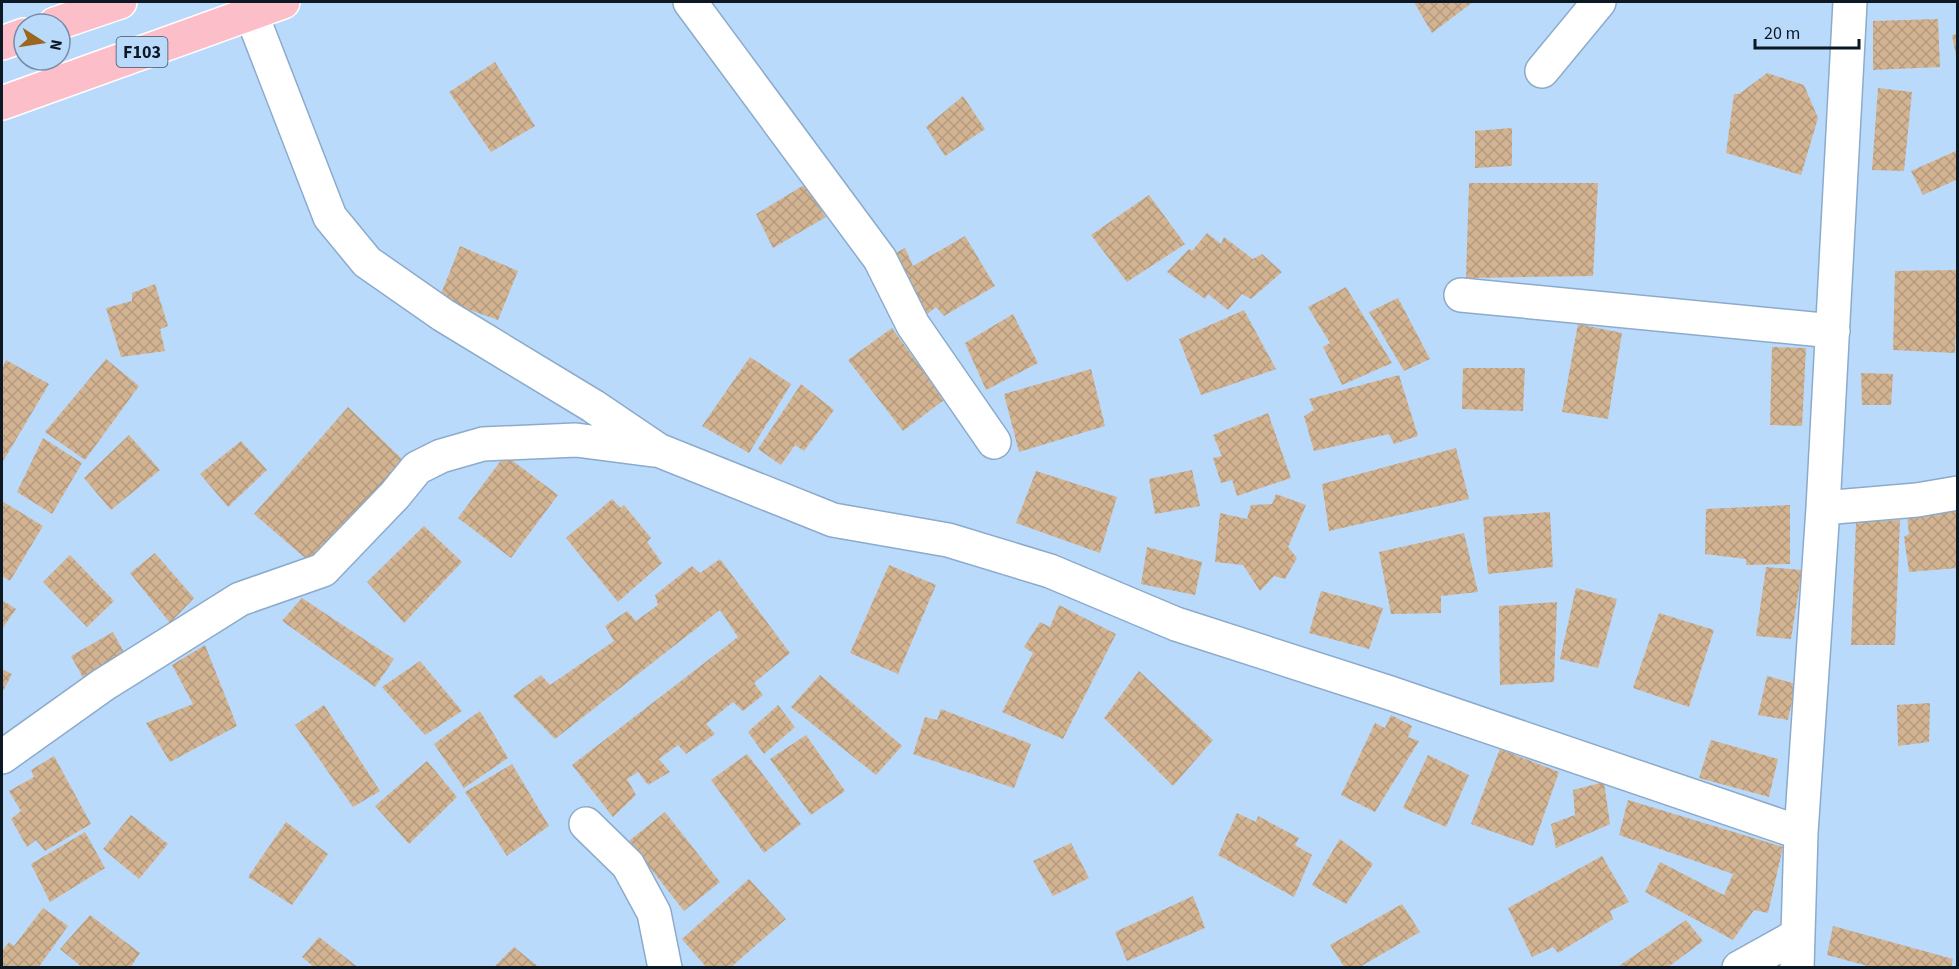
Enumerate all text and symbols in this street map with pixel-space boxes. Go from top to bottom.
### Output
north arrow [12,12,72,72]
scale bar [1755,12,1858,50]
text: 20 m [1764,21,1800,46]
text: N [44,37,68,52]
road number: F103 [116,37,168,67]

